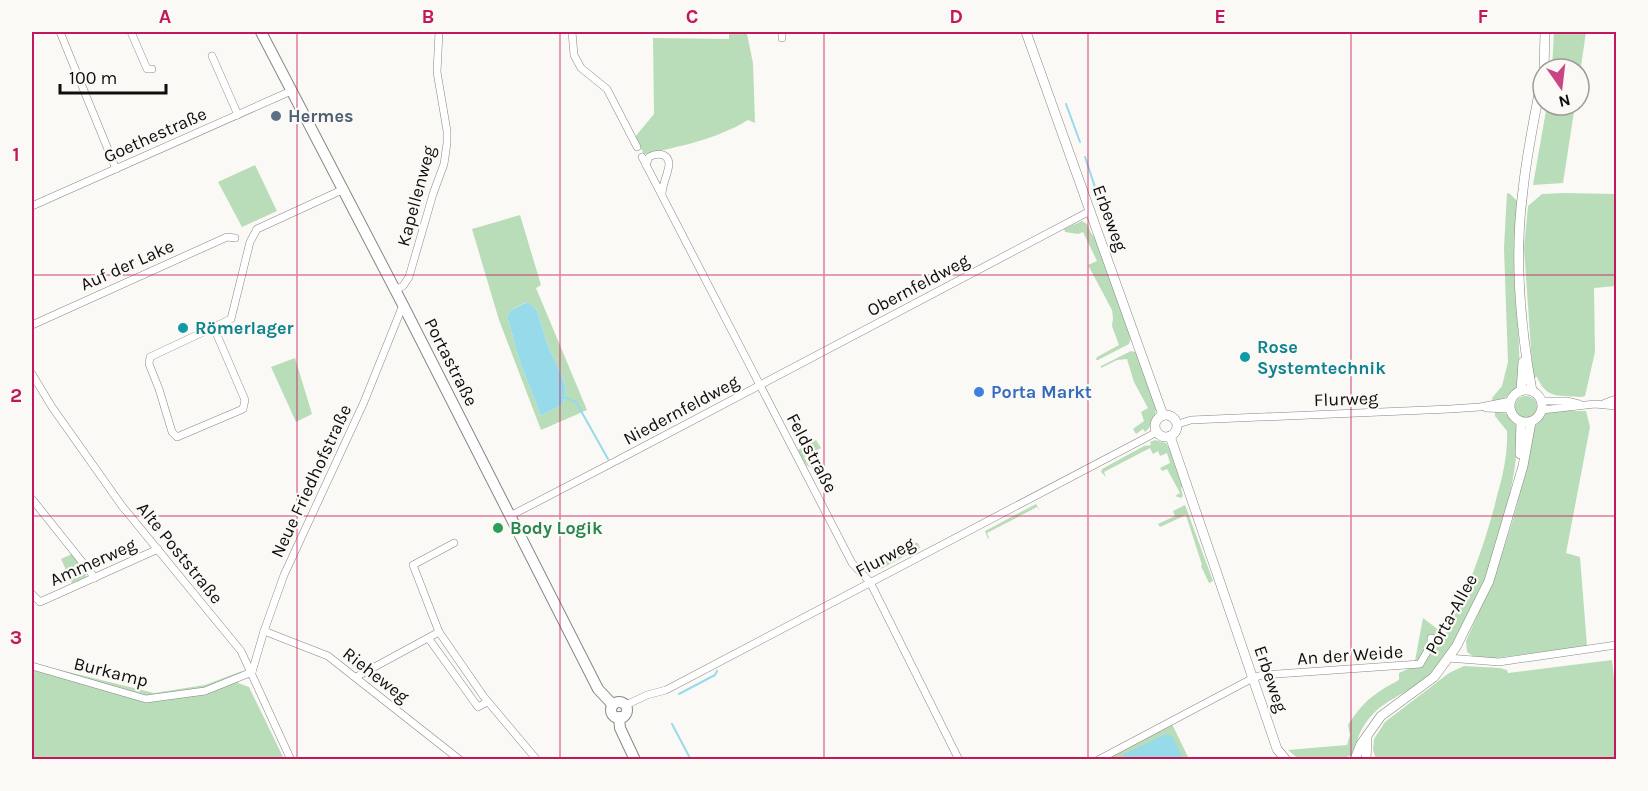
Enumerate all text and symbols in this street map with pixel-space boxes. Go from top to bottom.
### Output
text: A [159,5,172,28]
text: B [422,5,434,28]
text: C [686,5,698,28]
text: D [949,5,963,28]
text: E [1214,5,1226,28]
text: F [1478,5,1489,28]
scale bar [60,57,166,95]
north arrow [1531,57,1591,117]
text: 100 m [69,67,117,89]
text: N [1557,90,1572,112]
street label: Goethestraße [100,102,210,168]
place label: Hermes [288,105,353,127]
marker: Hermes [269,109,283,123]
text: 1 [12,143,20,166]
street label: Kapellenweg [392,143,440,249]
street label: Erbeweg [1088,182,1132,254]
street label: Auf der Lake [77,235,177,295]
street label: Obernfeldweg [863,249,973,321]
street label: Portastraße [419,314,483,410]
place label: Römerlager [195,317,294,339]
marker: Römerlager [176,321,190,335]
place label: Rose Systemtechnik [1257,336,1386,379]
marker: Rose Systemtechnik [1238,350,1252,364]
street label: Niedernfeldweg [619,370,743,450]
place label: Porta Markt [991,381,1092,403]
text: 2 [10,384,22,407]
marker: Porta Markt [972,385,986,399]
street label: Flurweg [1313,387,1379,411]
street label: Neue Friedhofstraße [266,401,356,561]
street label: Feldstraße [782,410,842,496]
street label: Alte Poststraße [132,498,228,608]
place label: Body Logik [510,517,603,539]
marker: Body Logik [491,521,505,535]
street label: Flurweg [851,532,919,582]
street label: Ammerweg [46,533,140,591]
street label: Porta-Allee [1420,570,1482,658]
text: 3 [10,626,22,649]
street label: An der Weide [1296,640,1404,670]
street label: Rieheweg [338,642,414,708]
street label: Erbeweg [1249,643,1293,715]
street label: Burkamp [71,652,151,692]

